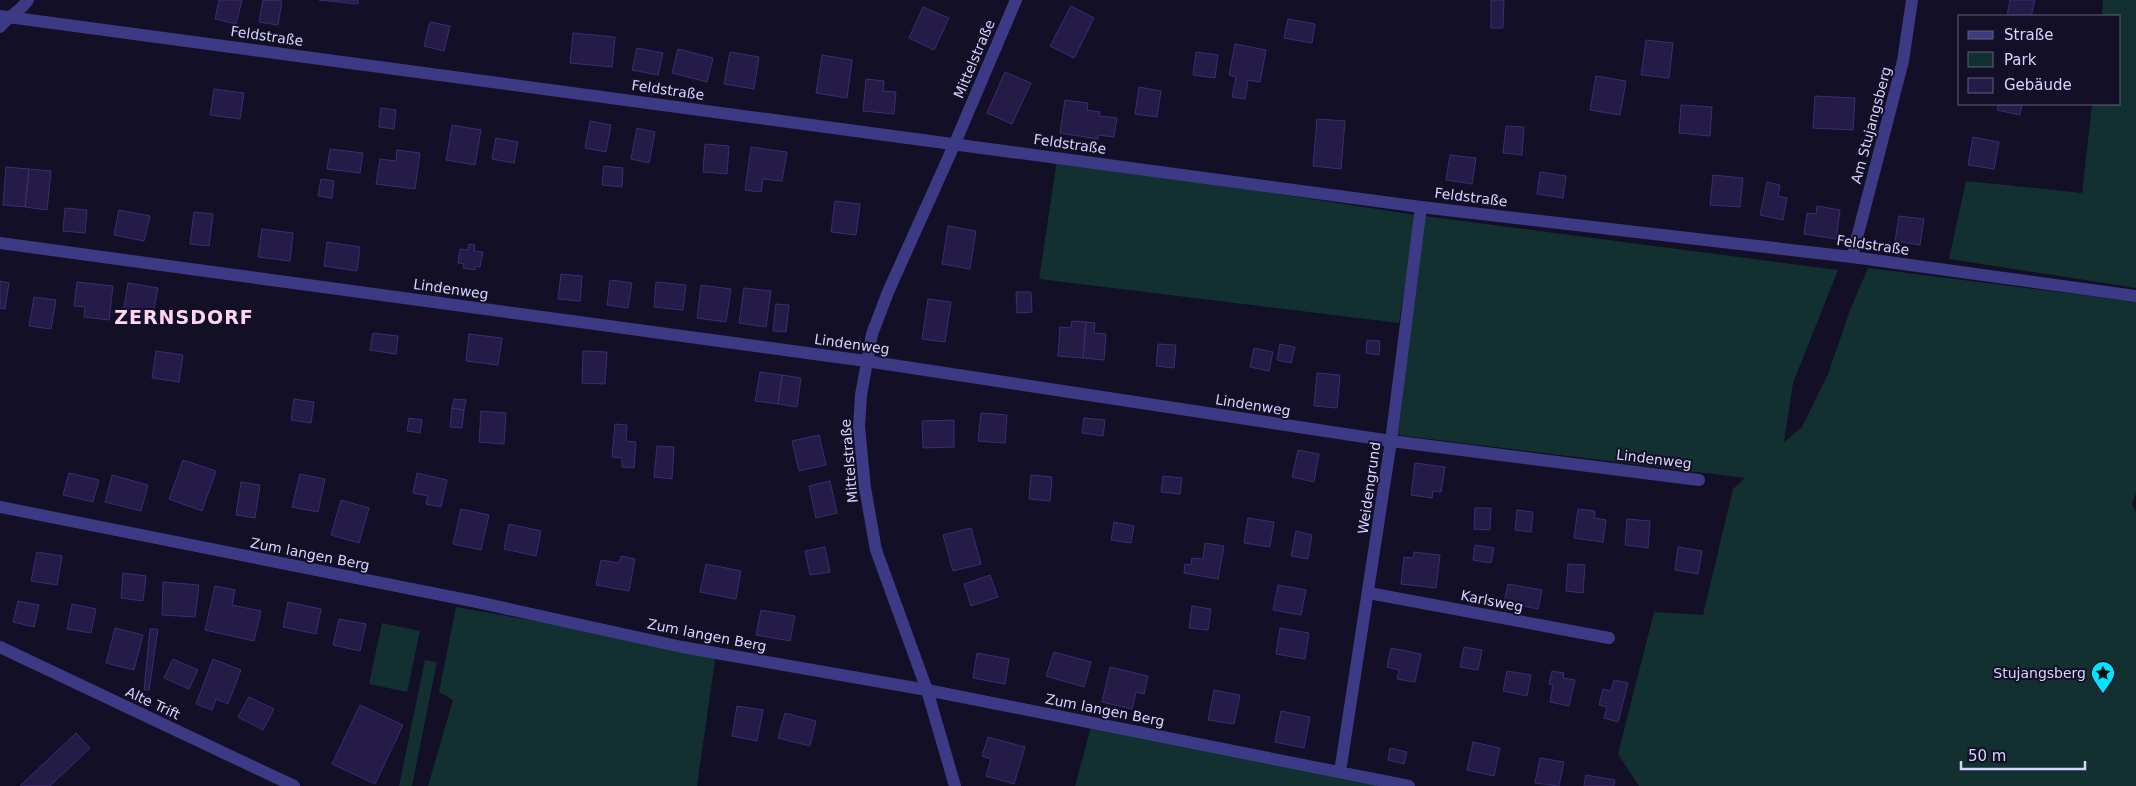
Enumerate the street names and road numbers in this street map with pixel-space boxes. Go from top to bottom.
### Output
street label: Mittelstraße [950,17,998,101]
street label: Feldstraße [230,23,304,49]
street label: Am Stujangsberg [1848,65,1894,185]
street label: Feldstraße [631,77,705,103]
street label: Feldstraße [1033,131,1107,157]
street label: Feldstraße [1434,185,1508,209]
street label: Feldstraße [1836,232,1910,258]
street label: Lindenweg [412,276,490,302]
street label: Lindenweg [813,331,891,357]
street label: Lindenweg [1214,391,1292,419]
street label: Mittelstraße [837,418,861,504]
street label: Weidengrund [1355,441,1383,535]
street label: Lindenweg [1615,446,1693,472]
street label: Zum langen Berg [249,535,371,573]
street label: Karlsweg [1459,587,1525,615]
street label: Zum langen Berg [646,616,768,654]
street label: Alte Trift [123,683,183,723]
street label: Zum langen Berg [1044,691,1166,729]

